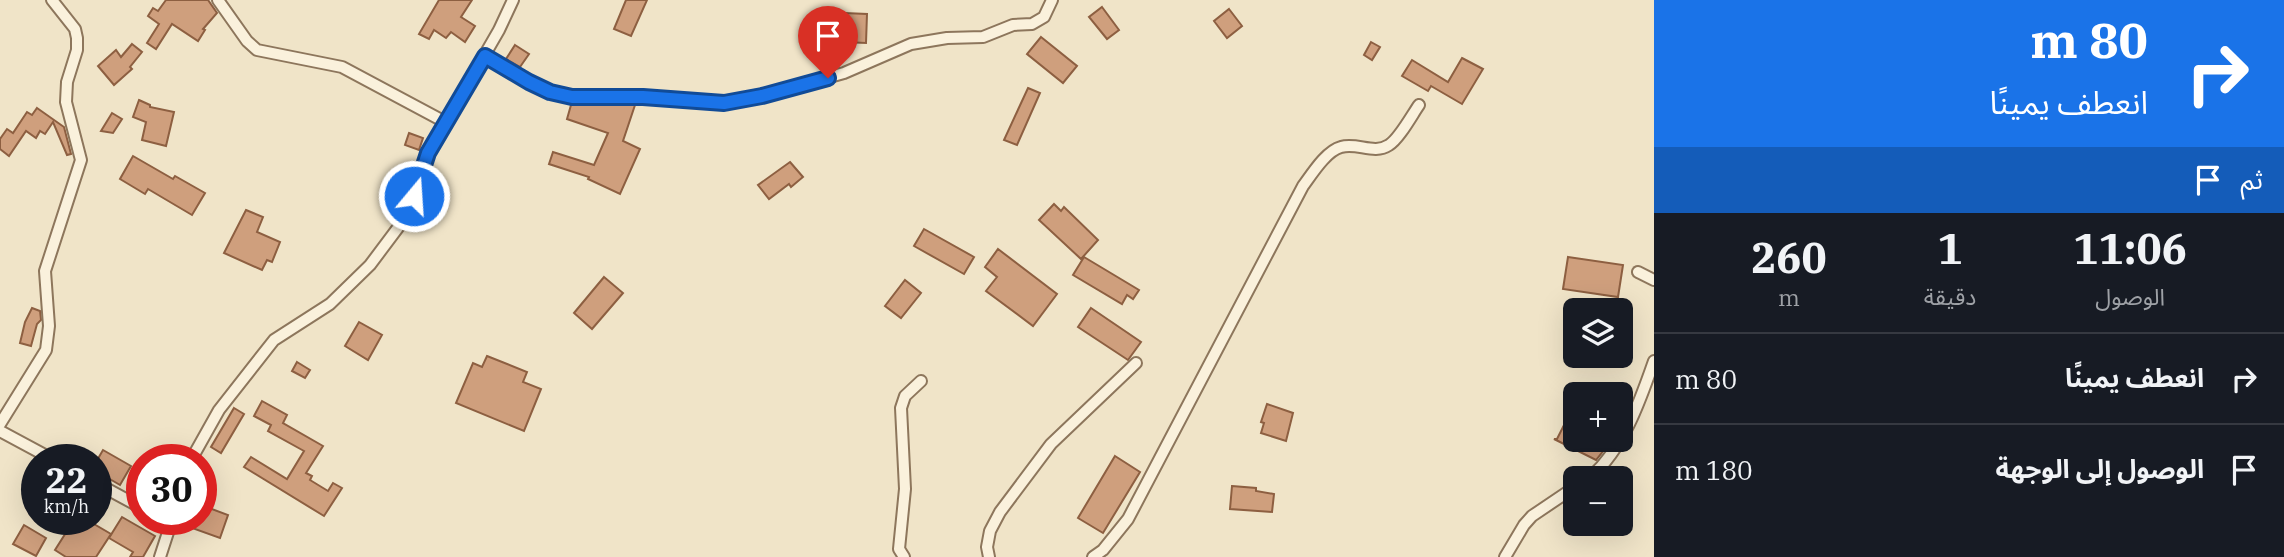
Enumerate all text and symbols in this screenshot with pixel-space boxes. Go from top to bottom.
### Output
pin [798,6,858,78]
text: 80 m [2030,8,2148,71]
icon: arrive [809,17,847,55]
icon: right [2172,28,2263,119]
text: انعطف يمينًا [1990,81,2148,123]
position arrow [377,159,451,233]
icon: arrive [2189,161,2227,199]
text: ثم [2241,162,2263,196]
text: 1 [1937,221,1963,276]
text: 11:06 [2073,221,2187,276]
text: 260 [1751,230,1827,285]
text: دقيقة [1924,281,1976,311]
text: الوصول [2095,281,2165,311]
text: m [1778,282,1800,312]
map controls [1563,298,1633,536]
button: layers [1563,298,1633,368]
text: انعطف يمينًا [2065,360,2204,394]
icon: right [2225,360,2263,398]
text: 80 m [1675,362,1737,396]
button: + [1563,382,1633,452]
speed limit sign: 30 [126,444,217,535]
text: الوصول إلى الوجهة [1996,451,2204,485]
icon: arrive [2225,451,2263,489]
text: 180 m [1675,453,1753,487]
text: 22 [45,457,88,503]
button: − [1563,466,1633,536]
text: km/h [44,495,89,518]

